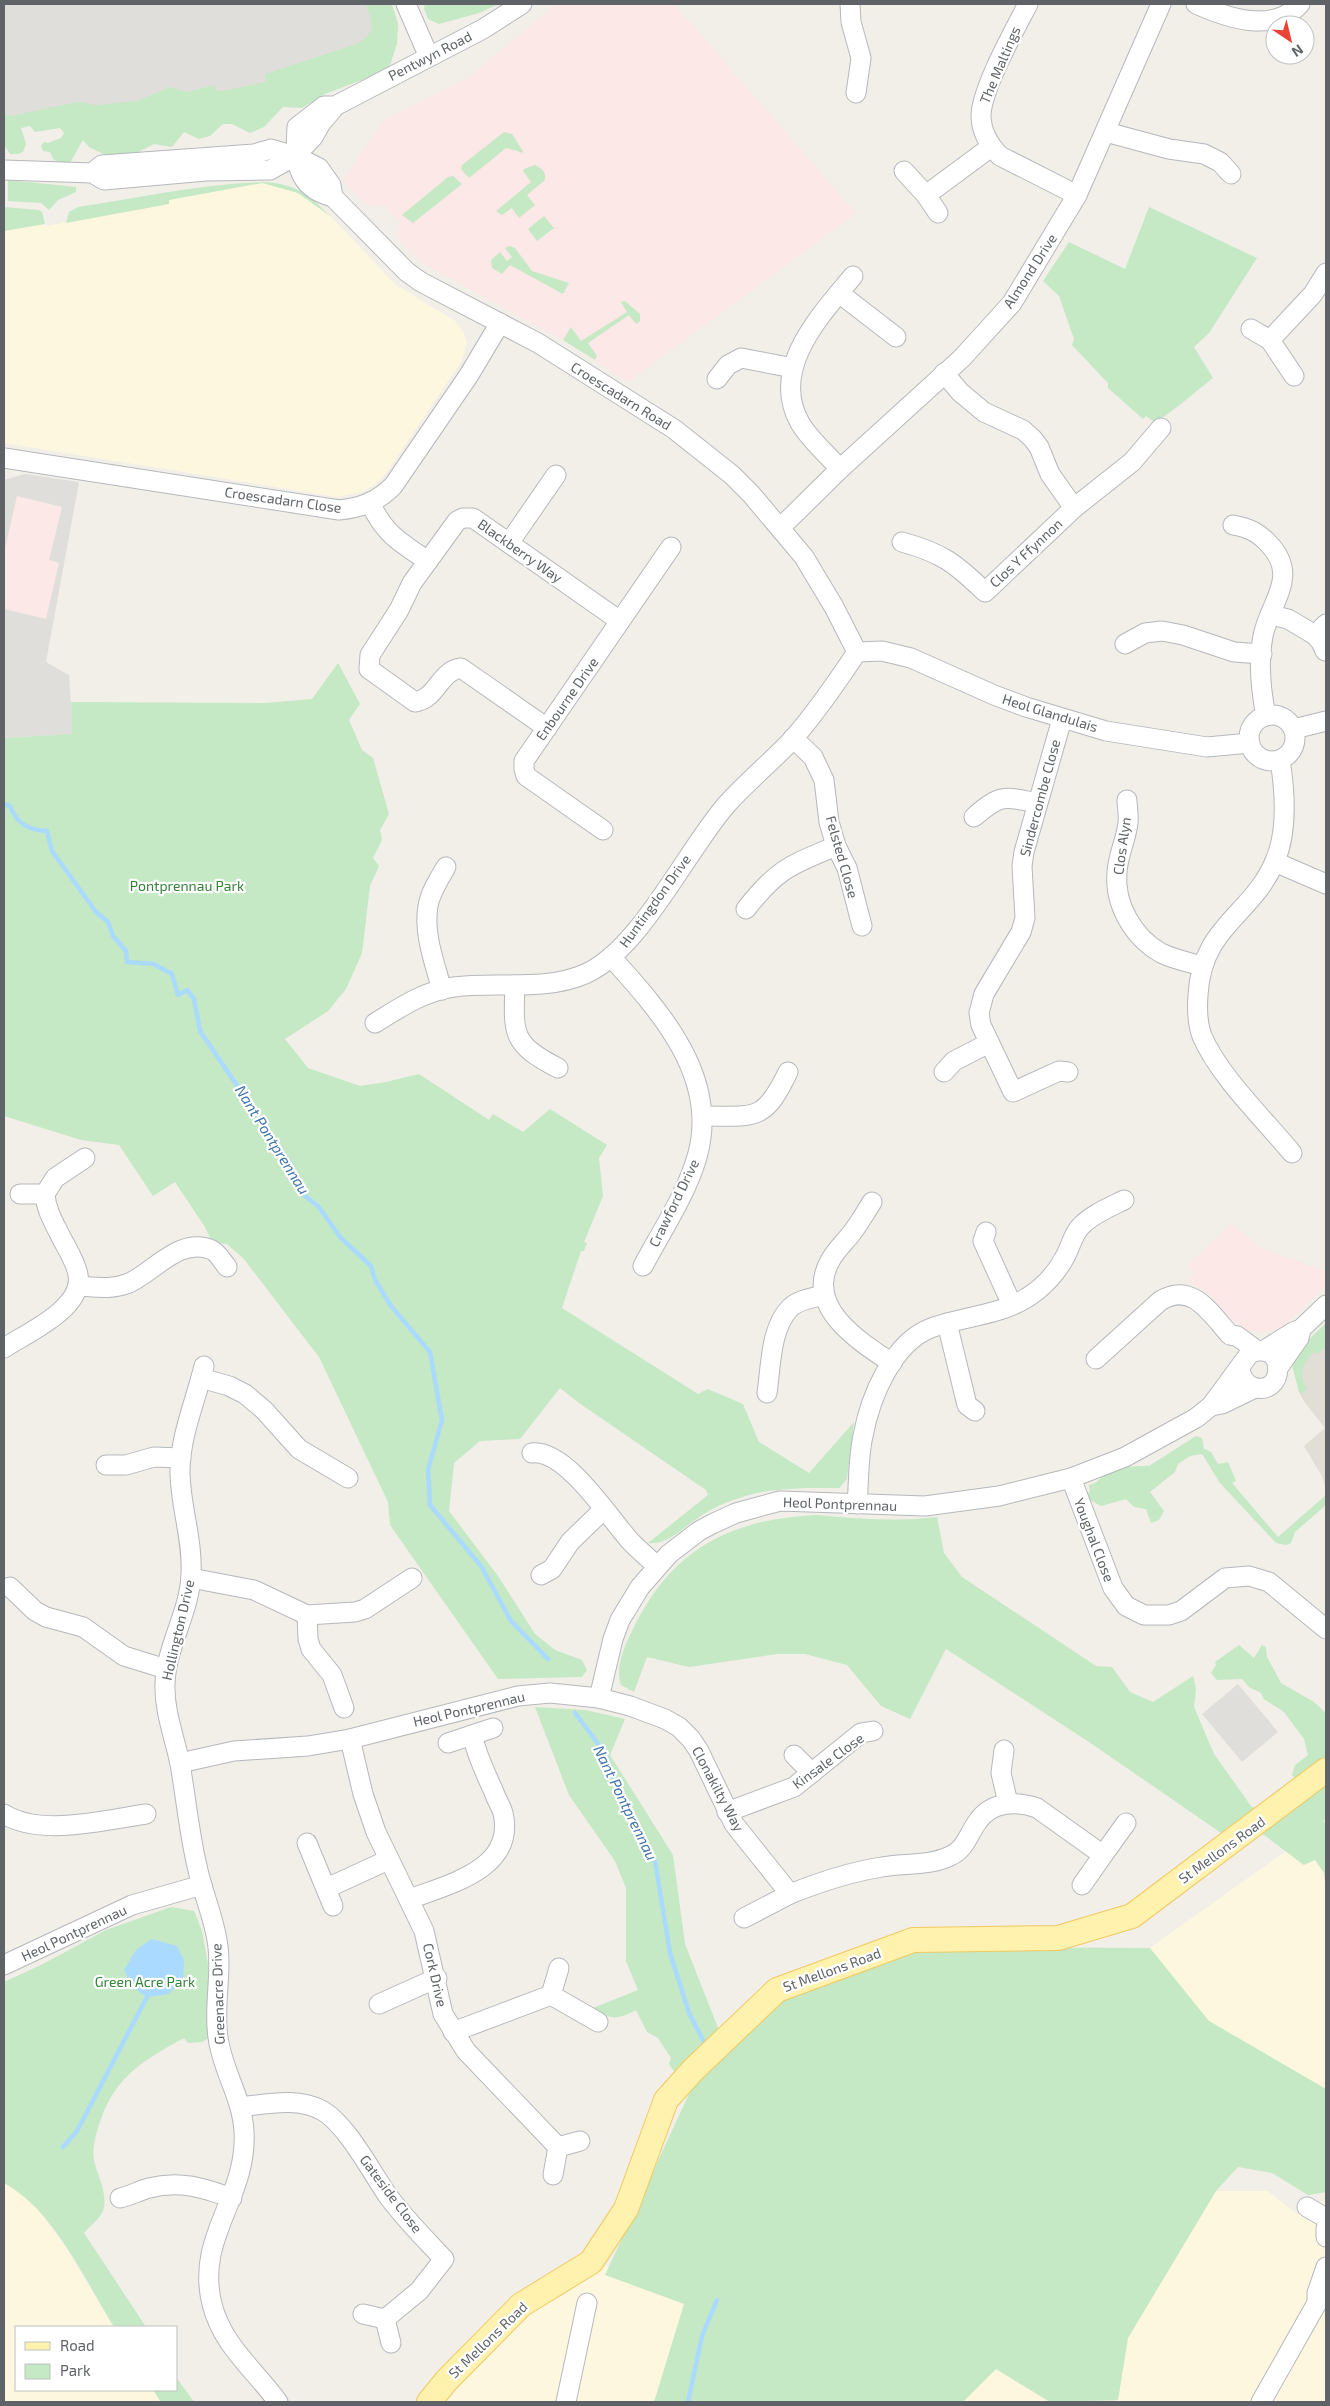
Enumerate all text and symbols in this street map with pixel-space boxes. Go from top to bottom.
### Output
north arrow [1265,15,1315,65]
street label: The Maltings [976,23,1024,106]
street label: Pentwyn Road [385,27,474,84]
text: N [1289,41,1307,61]
street label: Almond Drive [999,230,1060,311]
street label: Croescadarn Road [568,358,675,433]
street label: Croescadarn Close [224,483,343,516]
street label: Blackberry Way [475,515,566,586]
street label: Clos Y Ffynnon [986,515,1066,591]
street label: Enbourne Drive [532,654,602,744]
street label: Heol Glandulais [1000,690,1100,735]
street label: Sindercombe Close [1016,737,1063,858]
street label: Felsted Close [823,814,862,900]
street label: Clos Alyn [1109,816,1134,876]
street label: Huntingdon Drive [615,851,694,950]
park label: Pontprennau Park [130,877,244,894]
water label: Nant Pontprennau [232,1082,314,1197]
street label: Crawford Drive [645,1156,702,1250]
street label: Heol Pontprennau [783,1493,897,1514]
street label: Youghal Close [1071,1496,1118,1584]
street label: Hollington Drive [158,1578,197,1682]
street label: Heol Pontprennau [411,1687,527,1730]
street label: Kinsale Close [789,1729,867,1792]
water label: Nant Pontprennau [590,1742,661,1863]
street label: Clonakilty Way [689,1743,748,1835]
street label: St Mellons Road [1175,1812,1268,1887]
street label: Heol Pontprennau [18,1901,129,1964]
street label: Cork Drive [420,1941,451,2008]
street label: Greenacre Drive [207,1943,228,2045]
street label: St Mellons Road [781,1944,883,1995]
park label: Green Acre Park [95,1973,195,1990]
street label: Gateside Close [357,2151,426,2236]
street label: St Mellons Road [445,2298,531,2381]
legend [15,2326,178,2391]
text: Road [60,2336,95,2354]
text: Park [60,2361,91,2379]

